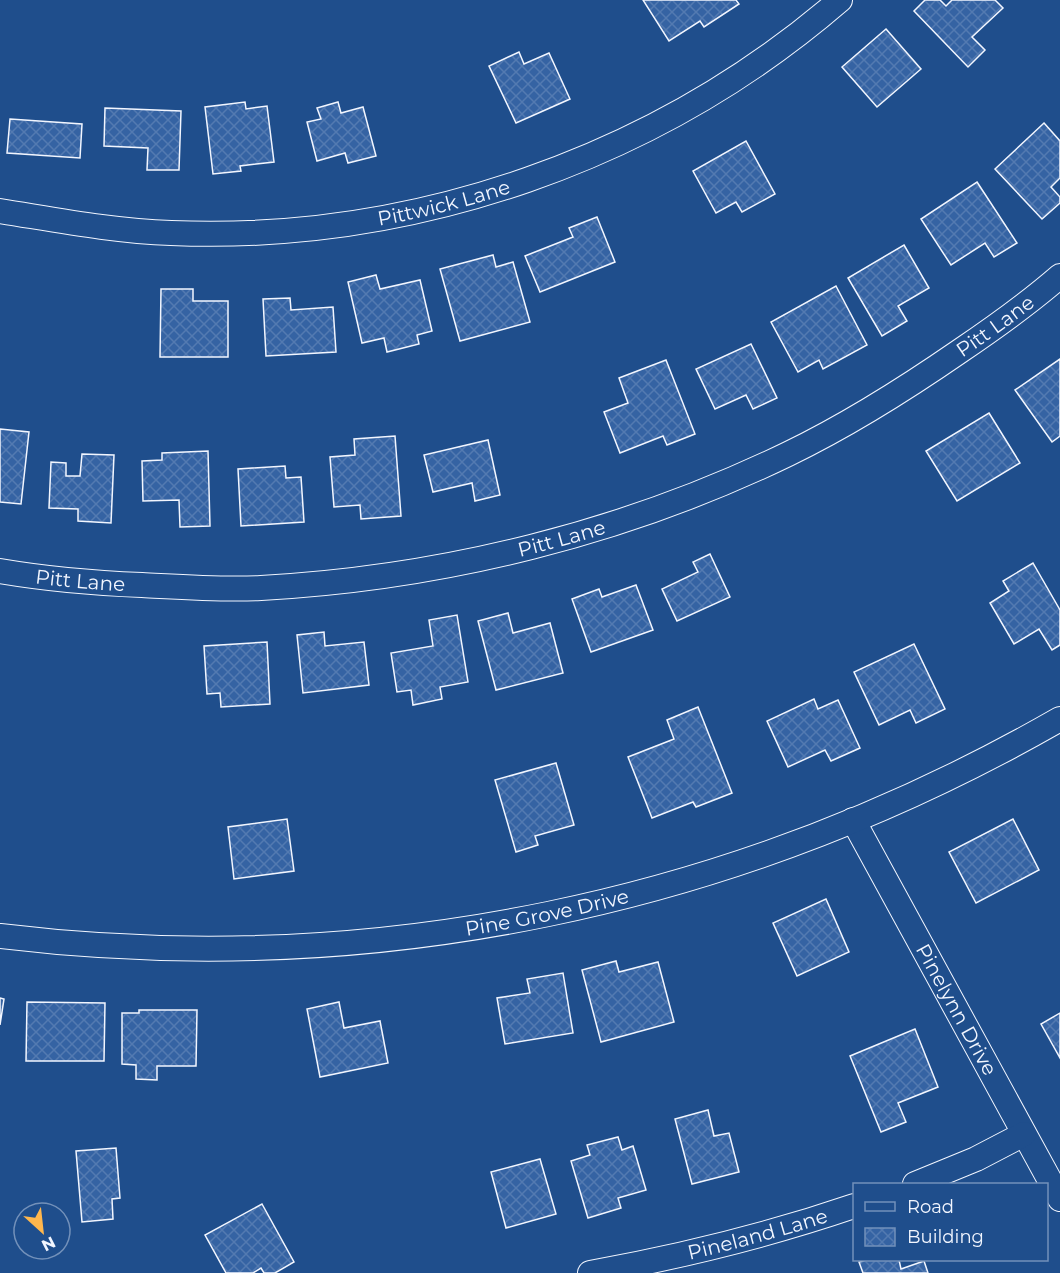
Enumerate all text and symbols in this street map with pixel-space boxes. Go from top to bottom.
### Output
street label: Pittwick Lane [375,174,513,231]
street label: Pitt Lane [952,290,1039,362]
street label: Pitt Lane [515,515,608,562]
street label: Pitt Lane [34,564,126,596]
street label: Pine Grove Drive [463,884,631,941]
street label: Pinelynn Drive [911,940,1002,1080]
legend [853,1183,1048,1261]
text: Road [907,1196,954,1218]
north arrow [12,1201,72,1261]
street label: Pineland Lane [685,1203,831,1265]
text: Building [907,1226,984,1248]
text: N [39,1233,59,1255]

